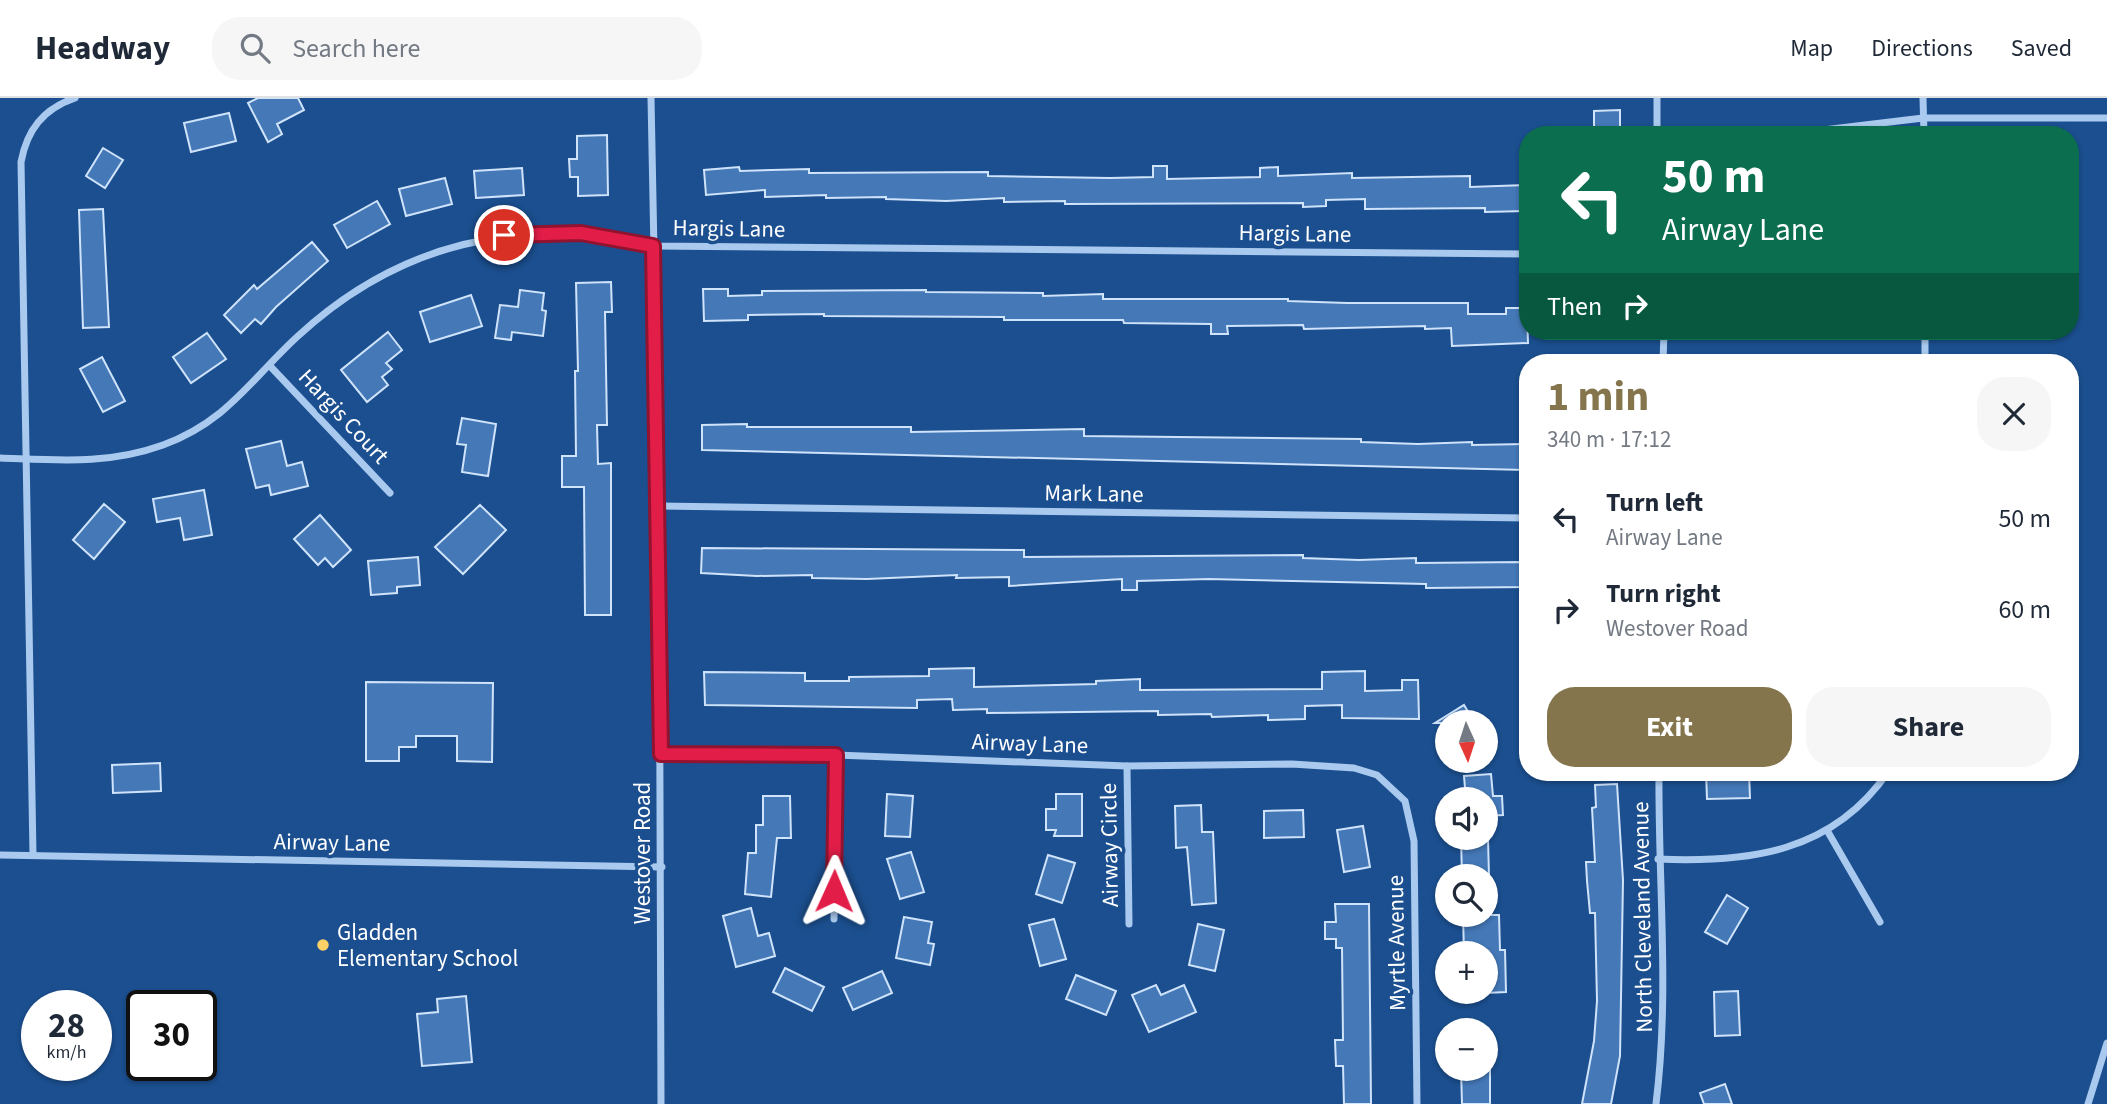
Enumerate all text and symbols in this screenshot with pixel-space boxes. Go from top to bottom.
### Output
search box [212,17,702,80]
text: Headway [35,25,170,72]
icon: search [236,29,274,67]
text: Search here [292,30,420,67]
text: Map [1790,31,1833,66]
text: Directions [1871,31,1973,66]
text: Saved [2011,31,2072,66]
text: 50 m [1662,142,1766,212]
icon: left [1547,154,1638,245]
pin [474,205,534,265]
text: Airway Lane [1662,207,1824,253]
street label: Hargis Lane [672,211,786,246]
icon: arrive [485,216,523,254]
street label: Hargis Lane [1238,216,1352,251]
icon: right [1616,287,1654,325]
text: Then [1547,288,1602,325]
street label: Hargis Court [291,361,397,472]
text: 1 min [1547,367,1649,427]
button: close [1977,377,2051,451]
text: 340 m · 17:12 [1547,423,1671,456]
street label: Mark Lane [1044,476,1144,511]
text: Turn left [1606,484,1703,521]
icon: left [1547,500,1585,538]
text: 50 m [1998,500,2051,537]
text: Airway Lane [1606,521,1723,554]
text: Turn right [1606,575,1721,612]
icon: right [1547,591,1585,629]
text: 60 m [1998,591,2051,628]
text: Westover Road [1606,612,1749,645]
button: Exit [1547,687,1792,767]
button: Share [1806,687,2051,767]
north arrow [1435,710,1498,774]
map controls [1435,710,1498,1081]
street label: Airway Lane [971,725,1089,762]
street label: Westover Road [626,782,659,924]
street label: Airway Circle [1092,783,1127,907]
button: sound [1435,787,1498,850]
street label: North Cleveland Avenue [1624,801,1661,1033]
street label: Airway Lane [273,825,391,860]
position arrow [797,854,871,928]
button: search [1435,864,1498,927]
street label: Myrtle Avenue [1379,875,1414,1011]
place label: Gladden Elementary School [337,916,518,975]
marker: Gladden Elementary School [315,937,331,953]
button: + [1435,941,1498,1004]
speed limit sign: 30 [126,990,217,1081]
text: 28 [48,1001,85,1051]
button: − [1435,1018,1498,1081]
text: km/h [47,1040,86,1065]

